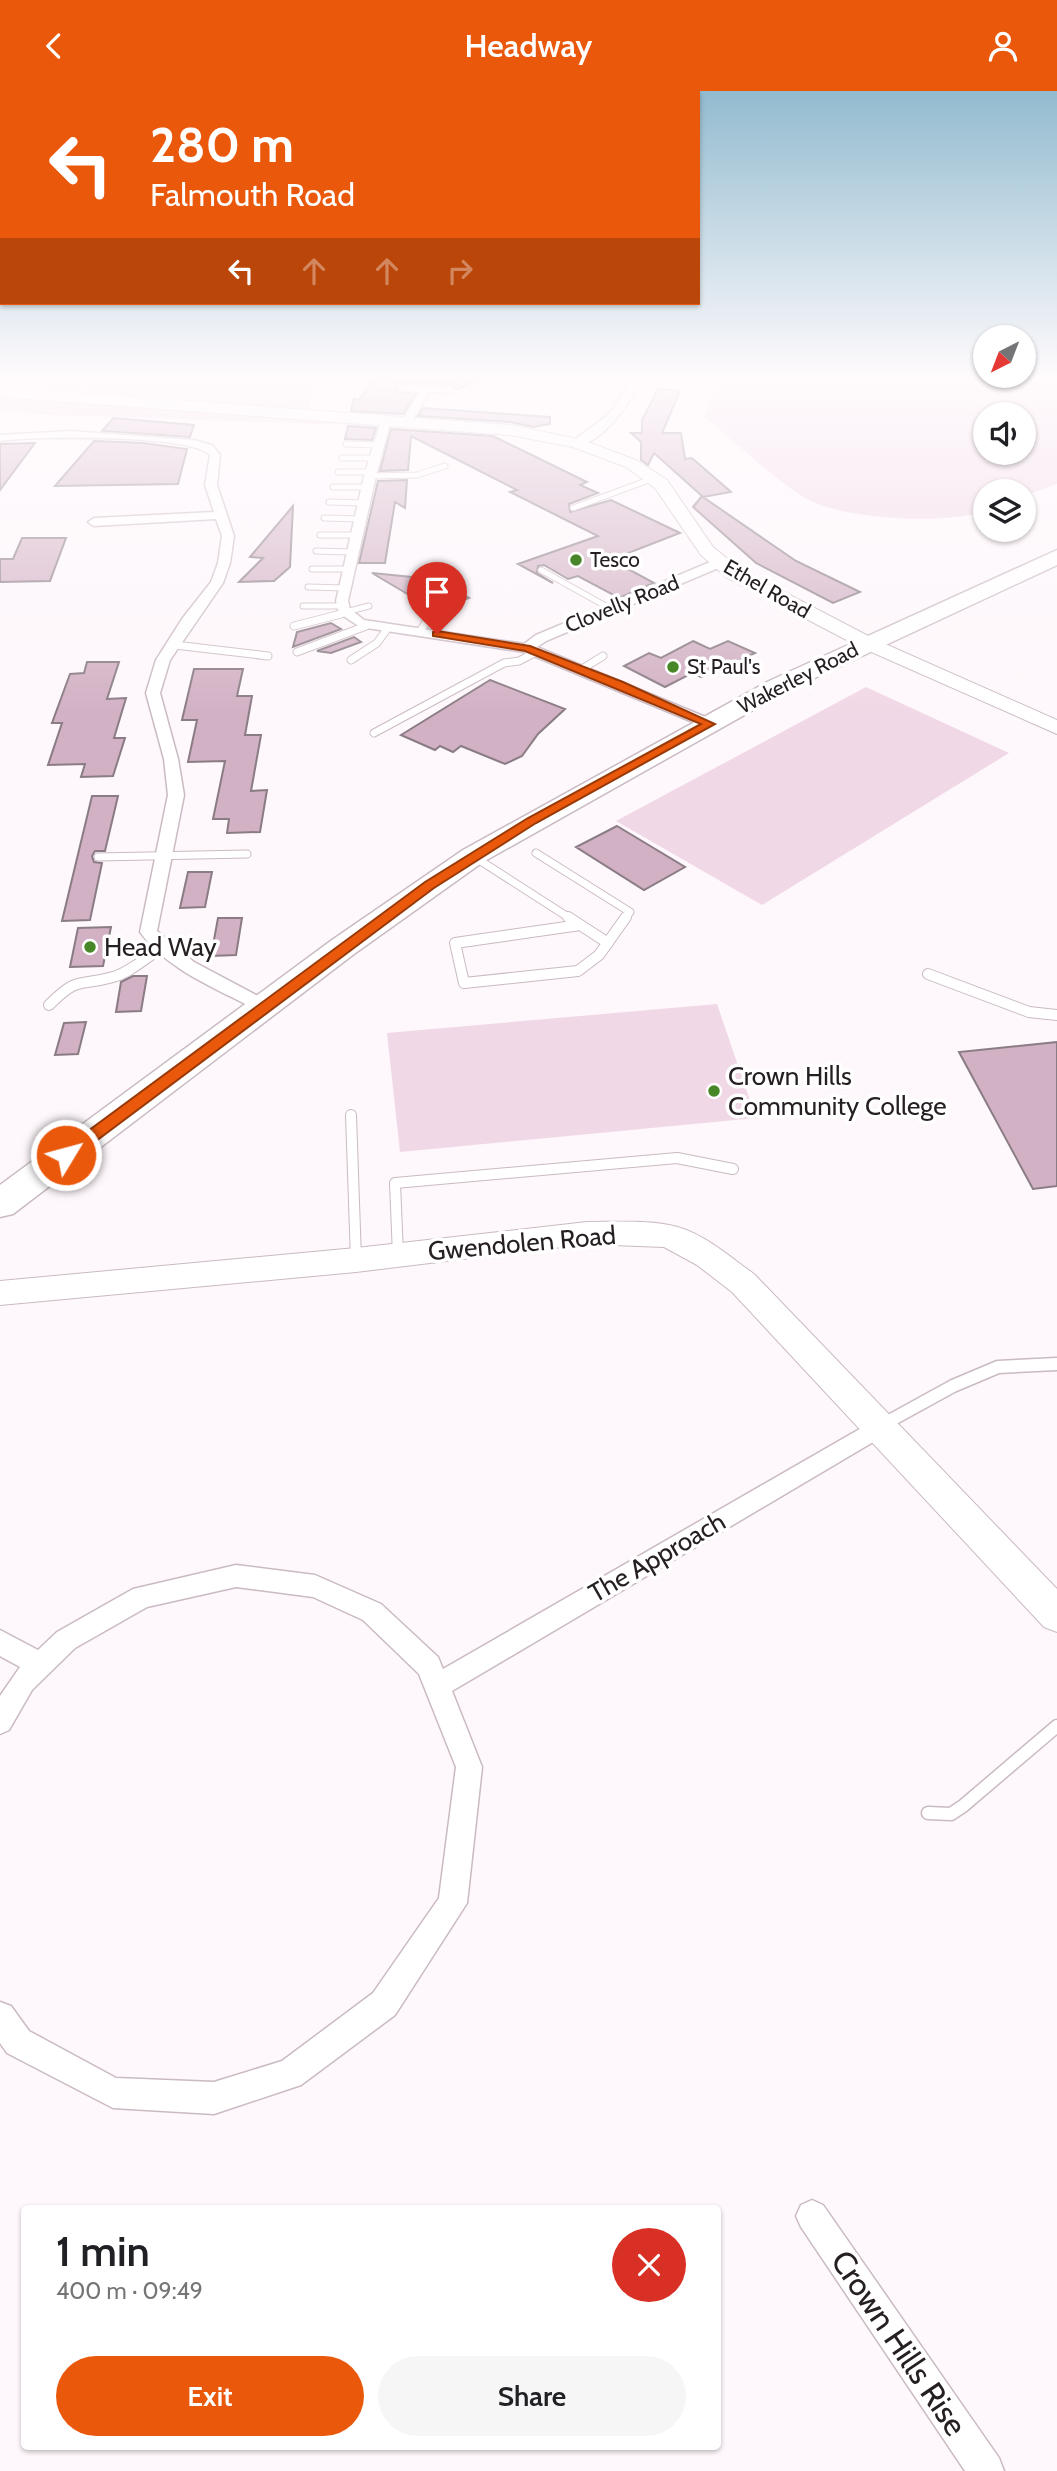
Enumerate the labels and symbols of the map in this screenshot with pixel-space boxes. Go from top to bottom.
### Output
north arrow [973,325,1036,389]
place label: Tesco [590,547,640,572]
marker: Tesco [568,552,584,568]
street label: Ethel Road [720,554,815,623]
pin [407,562,467,634]
street label: Clovelly Road [561,569,682,638]
street label: Wakerley Road [733,636,862,719]
place label: St Paul's [687,654,761,679]
marker: St Paul's [665,659,681,675]
place label: Head Way [104,931,217,963]
marker: Head Way [82,939,98,955]
place label: Crown Hills Community College [728,1060,947,1122]
marker: Crown Hills Community College [706,1083,722,1099]
position arrow [29,1118,103,1192]
street label: Gwendolen Road [427,1219,617,1267]
street label: The Approach [583,1505,731,1609]
street label: Crown Hills Rise [823,2243,976,2443]

